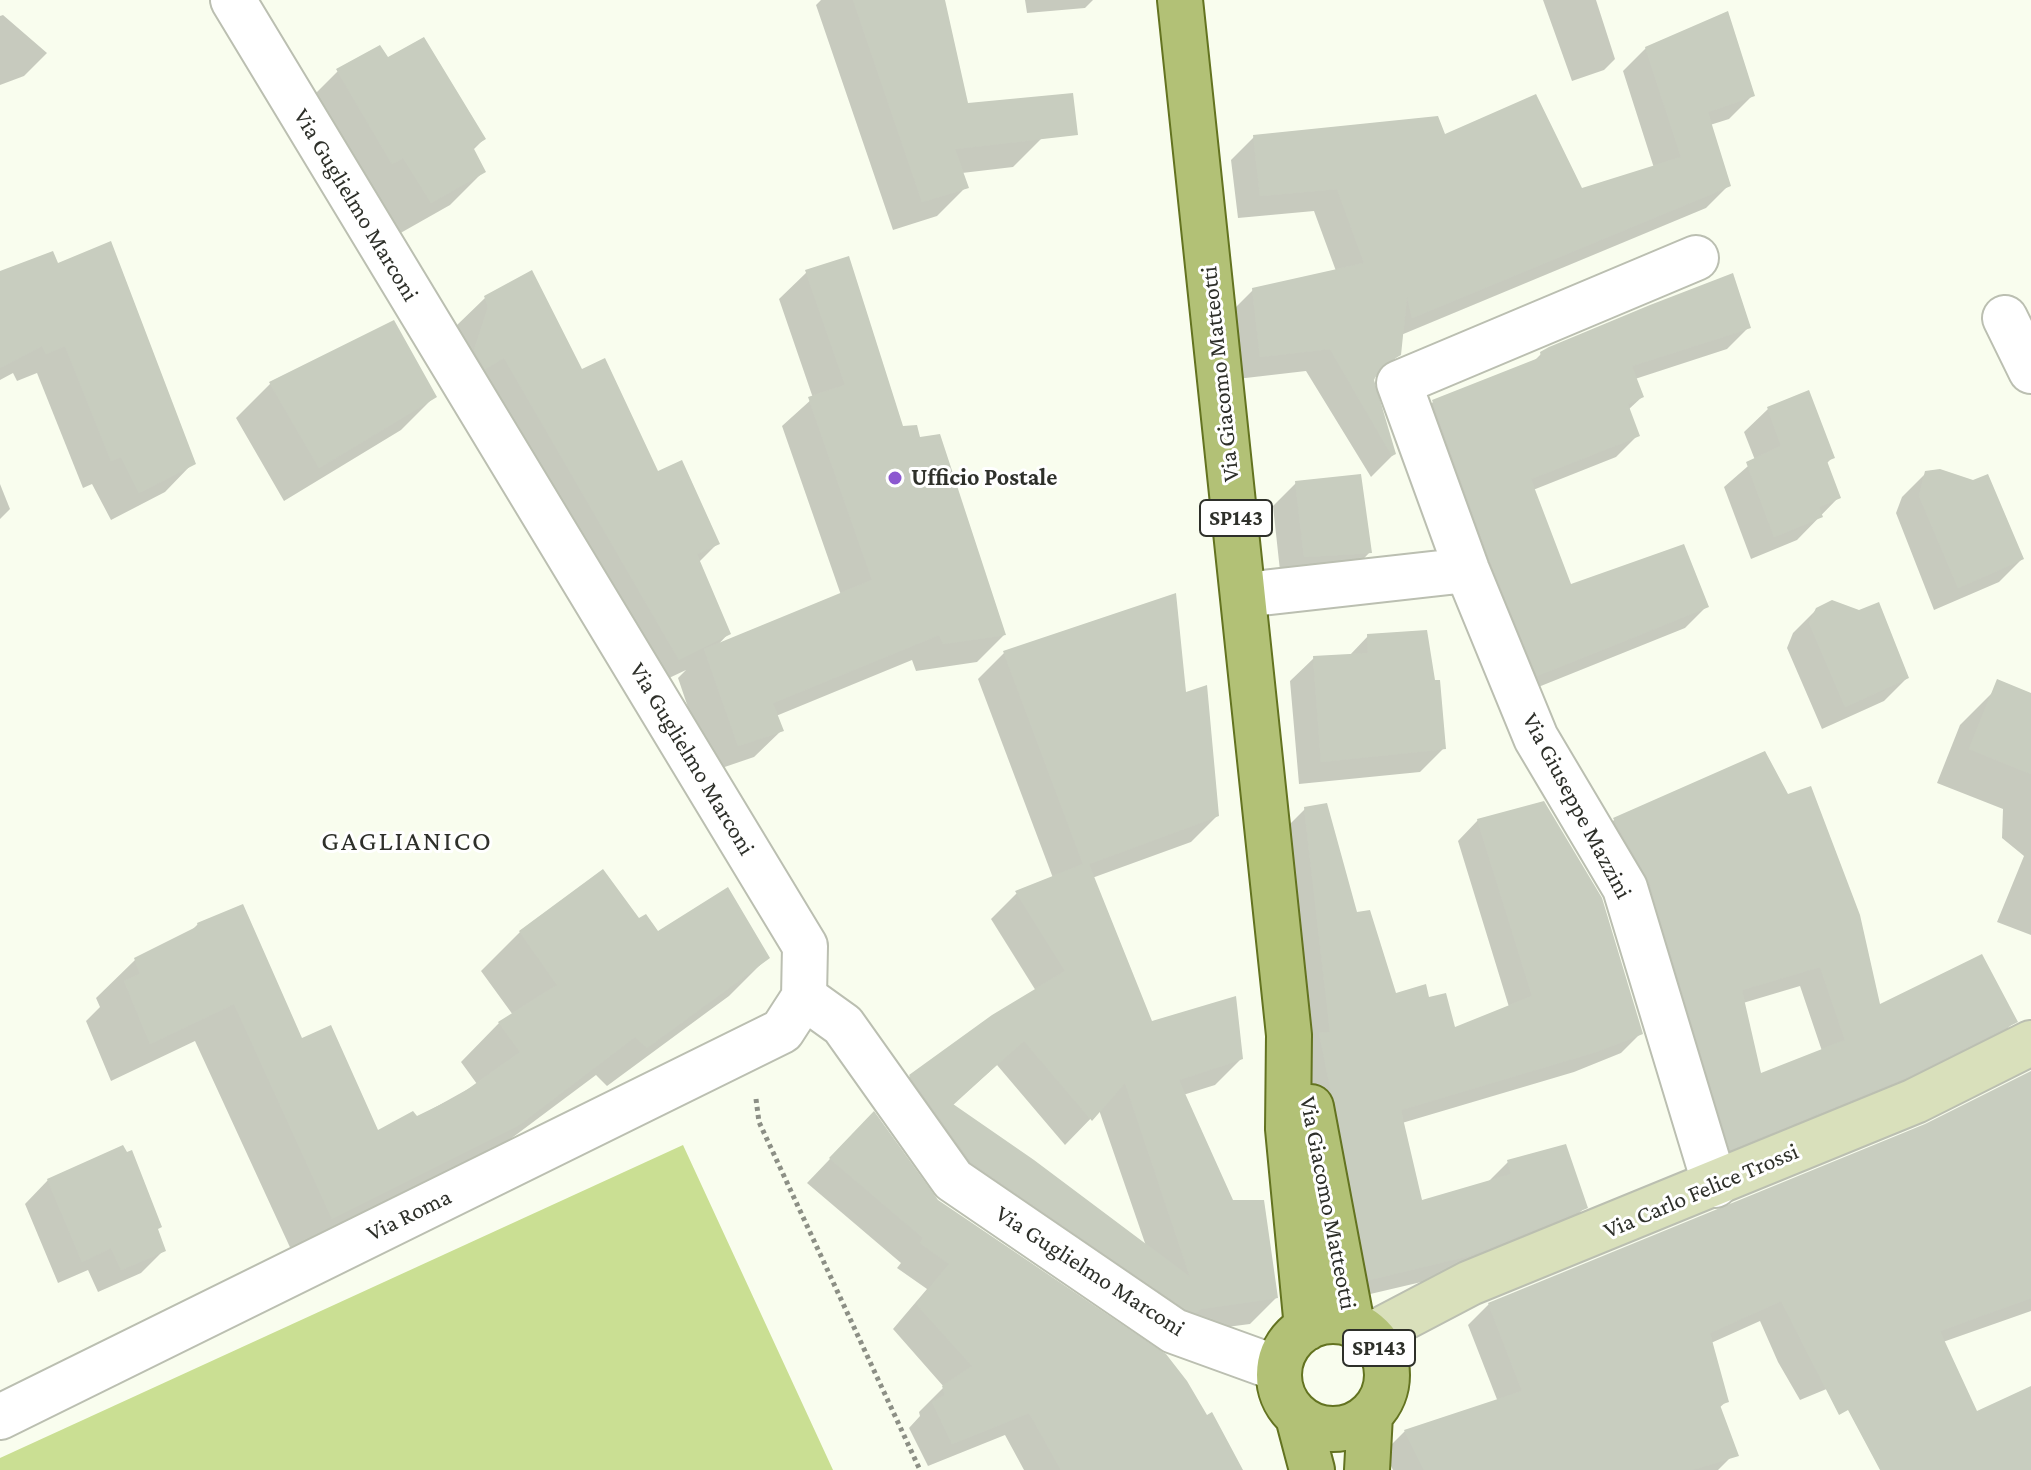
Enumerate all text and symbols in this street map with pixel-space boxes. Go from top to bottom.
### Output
street label: Via Guglielmo Marconi [287,103,425,307]
street label: Via Giacomo Matteotti [1194,265,1246,483]
place label: Ufficio Postale [911,464,1057,492]
marker: Ufficio Postale [886,469,904,487]
road number: SP143 [1200,500,1272,536]
street label: Via Guglielmo Marconi [623,657,761,861]
street label: Via Giuseppe Mazzini [1516,708,1638,904]
district label: GAGLIANICO [321,824,493,858]
street label: Via Giacomo Matteotti [1293,1094,1363,1312]
street label: Via Carlo Felice Trossi [1599,1137,1803,1245]
street label: Via Roma [362,1182,456,1248]
street label: Via Guglielmo Marconi [990,1199,1190,1343]
road number: SP143 [1343,1330,1415,1366]

